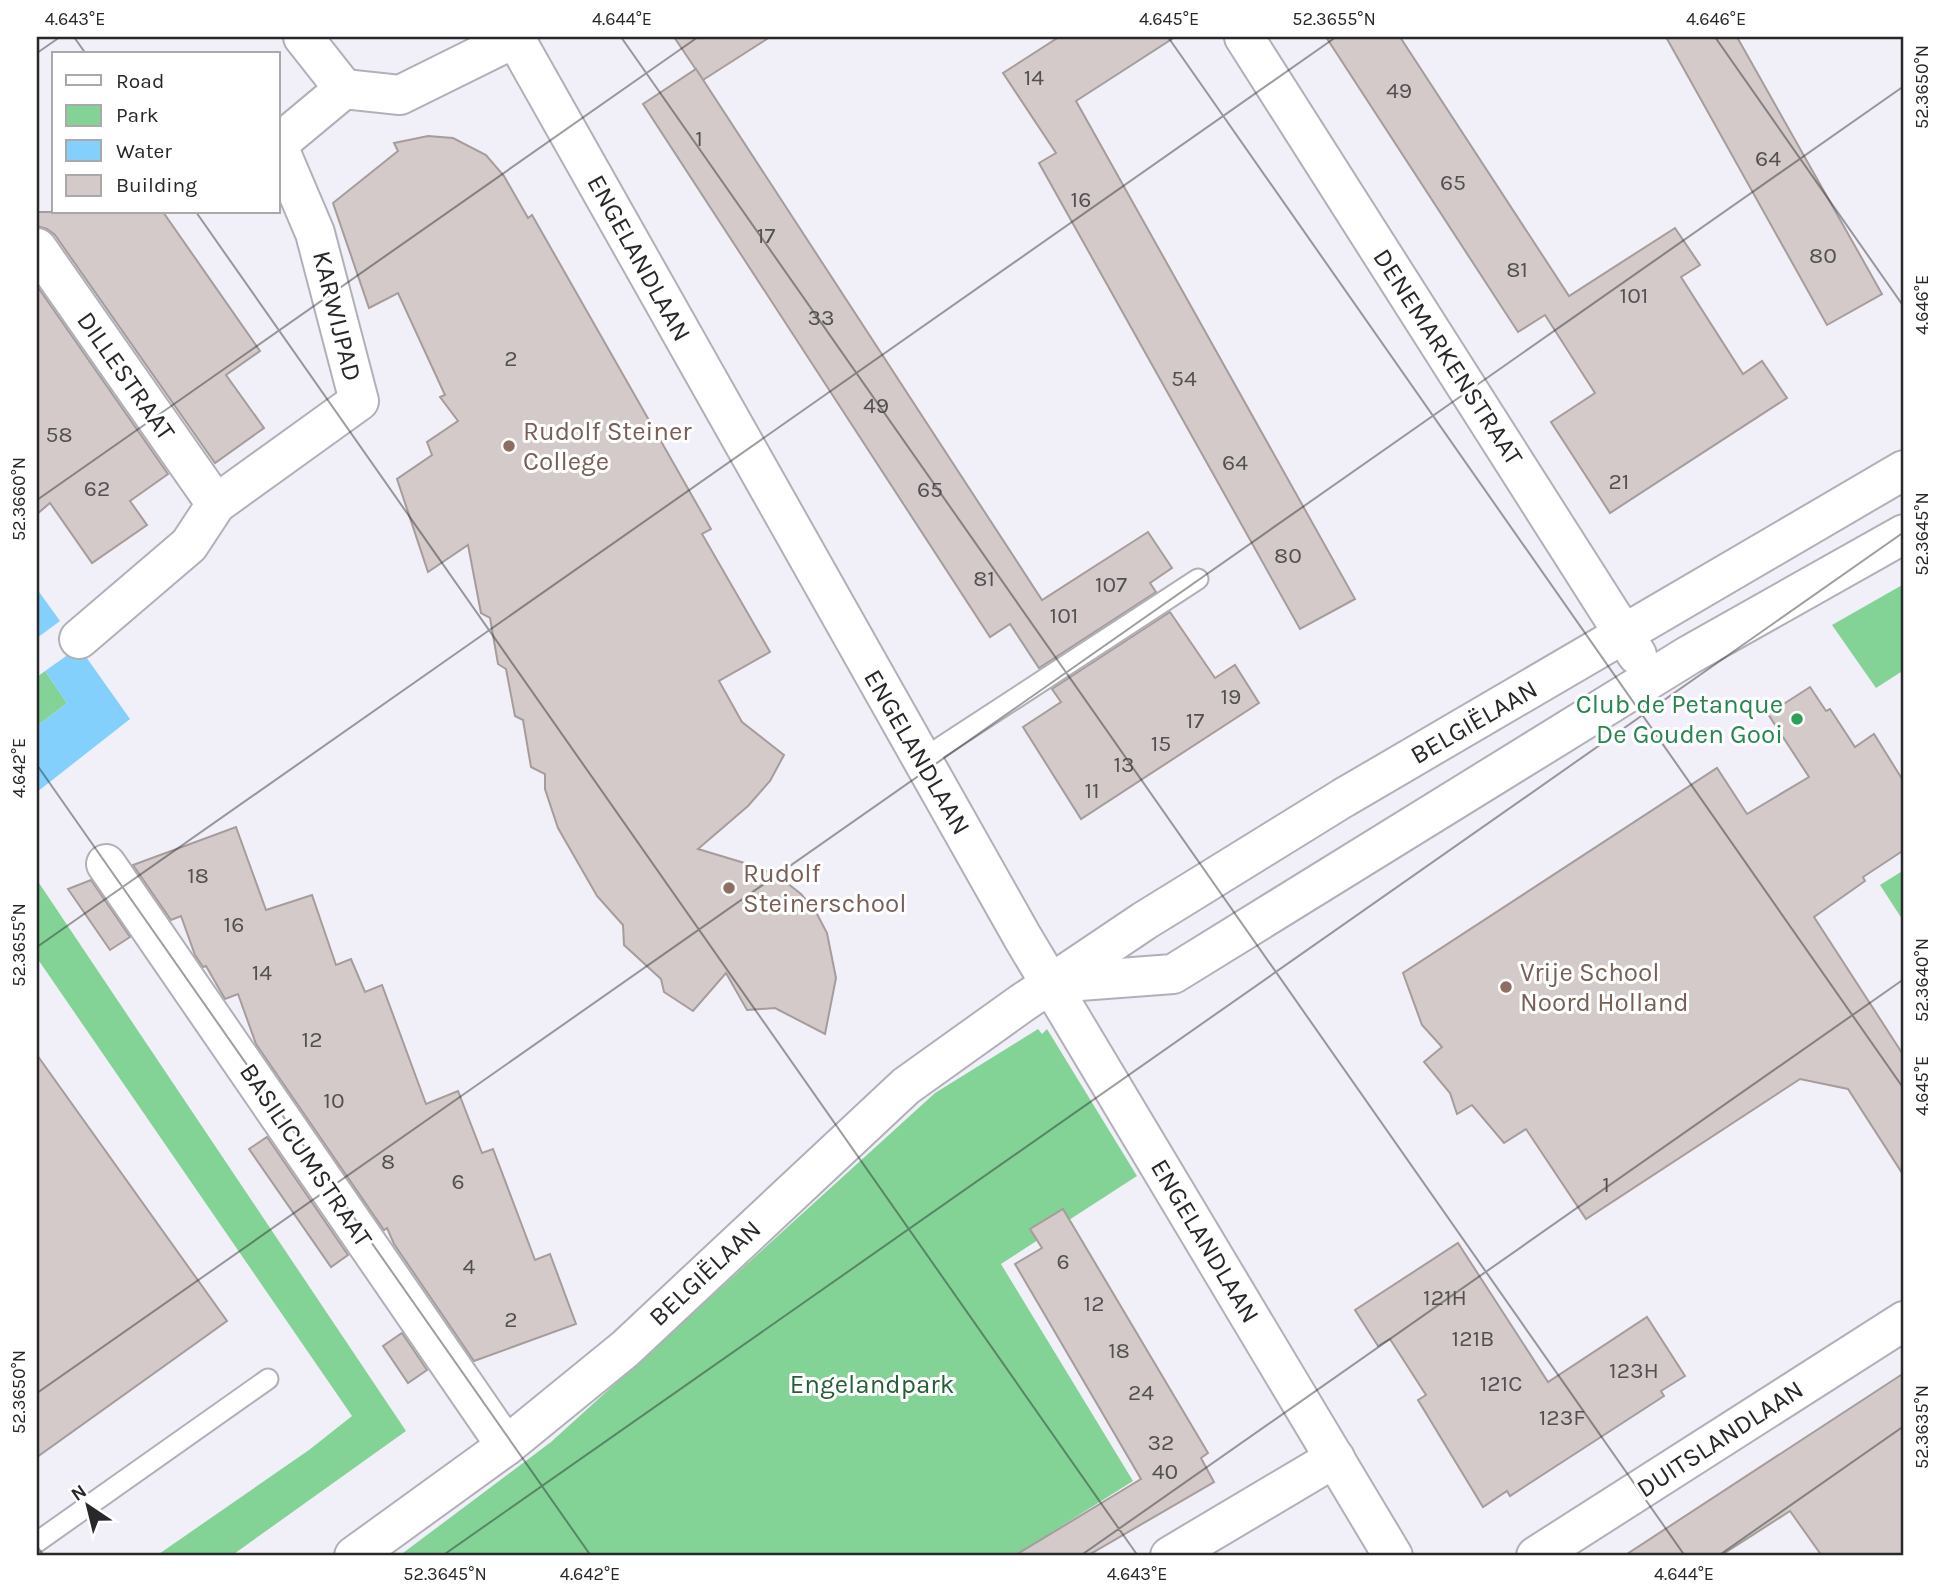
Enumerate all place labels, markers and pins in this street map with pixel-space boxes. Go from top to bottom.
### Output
place label: Rudolf Steiner College [523,416,692,477]
marker: Rudolf Steiner College [501,438,517,454]
place label: Club de Petanque De Gouden Gooi [1576,689,1783,750]
marker: Club de Petanque De Gouden Gooi [1789,711,1805,727]
place label: Rudolf Steinerschool [743,858,907,919]
marker: Rudolf Steinerschool [721,880,737,896]
place label: Vrije School Noord Holland [1520,957,1689,1018]
marker: Vrije School Noord Holland [1498,979,1514,995]

